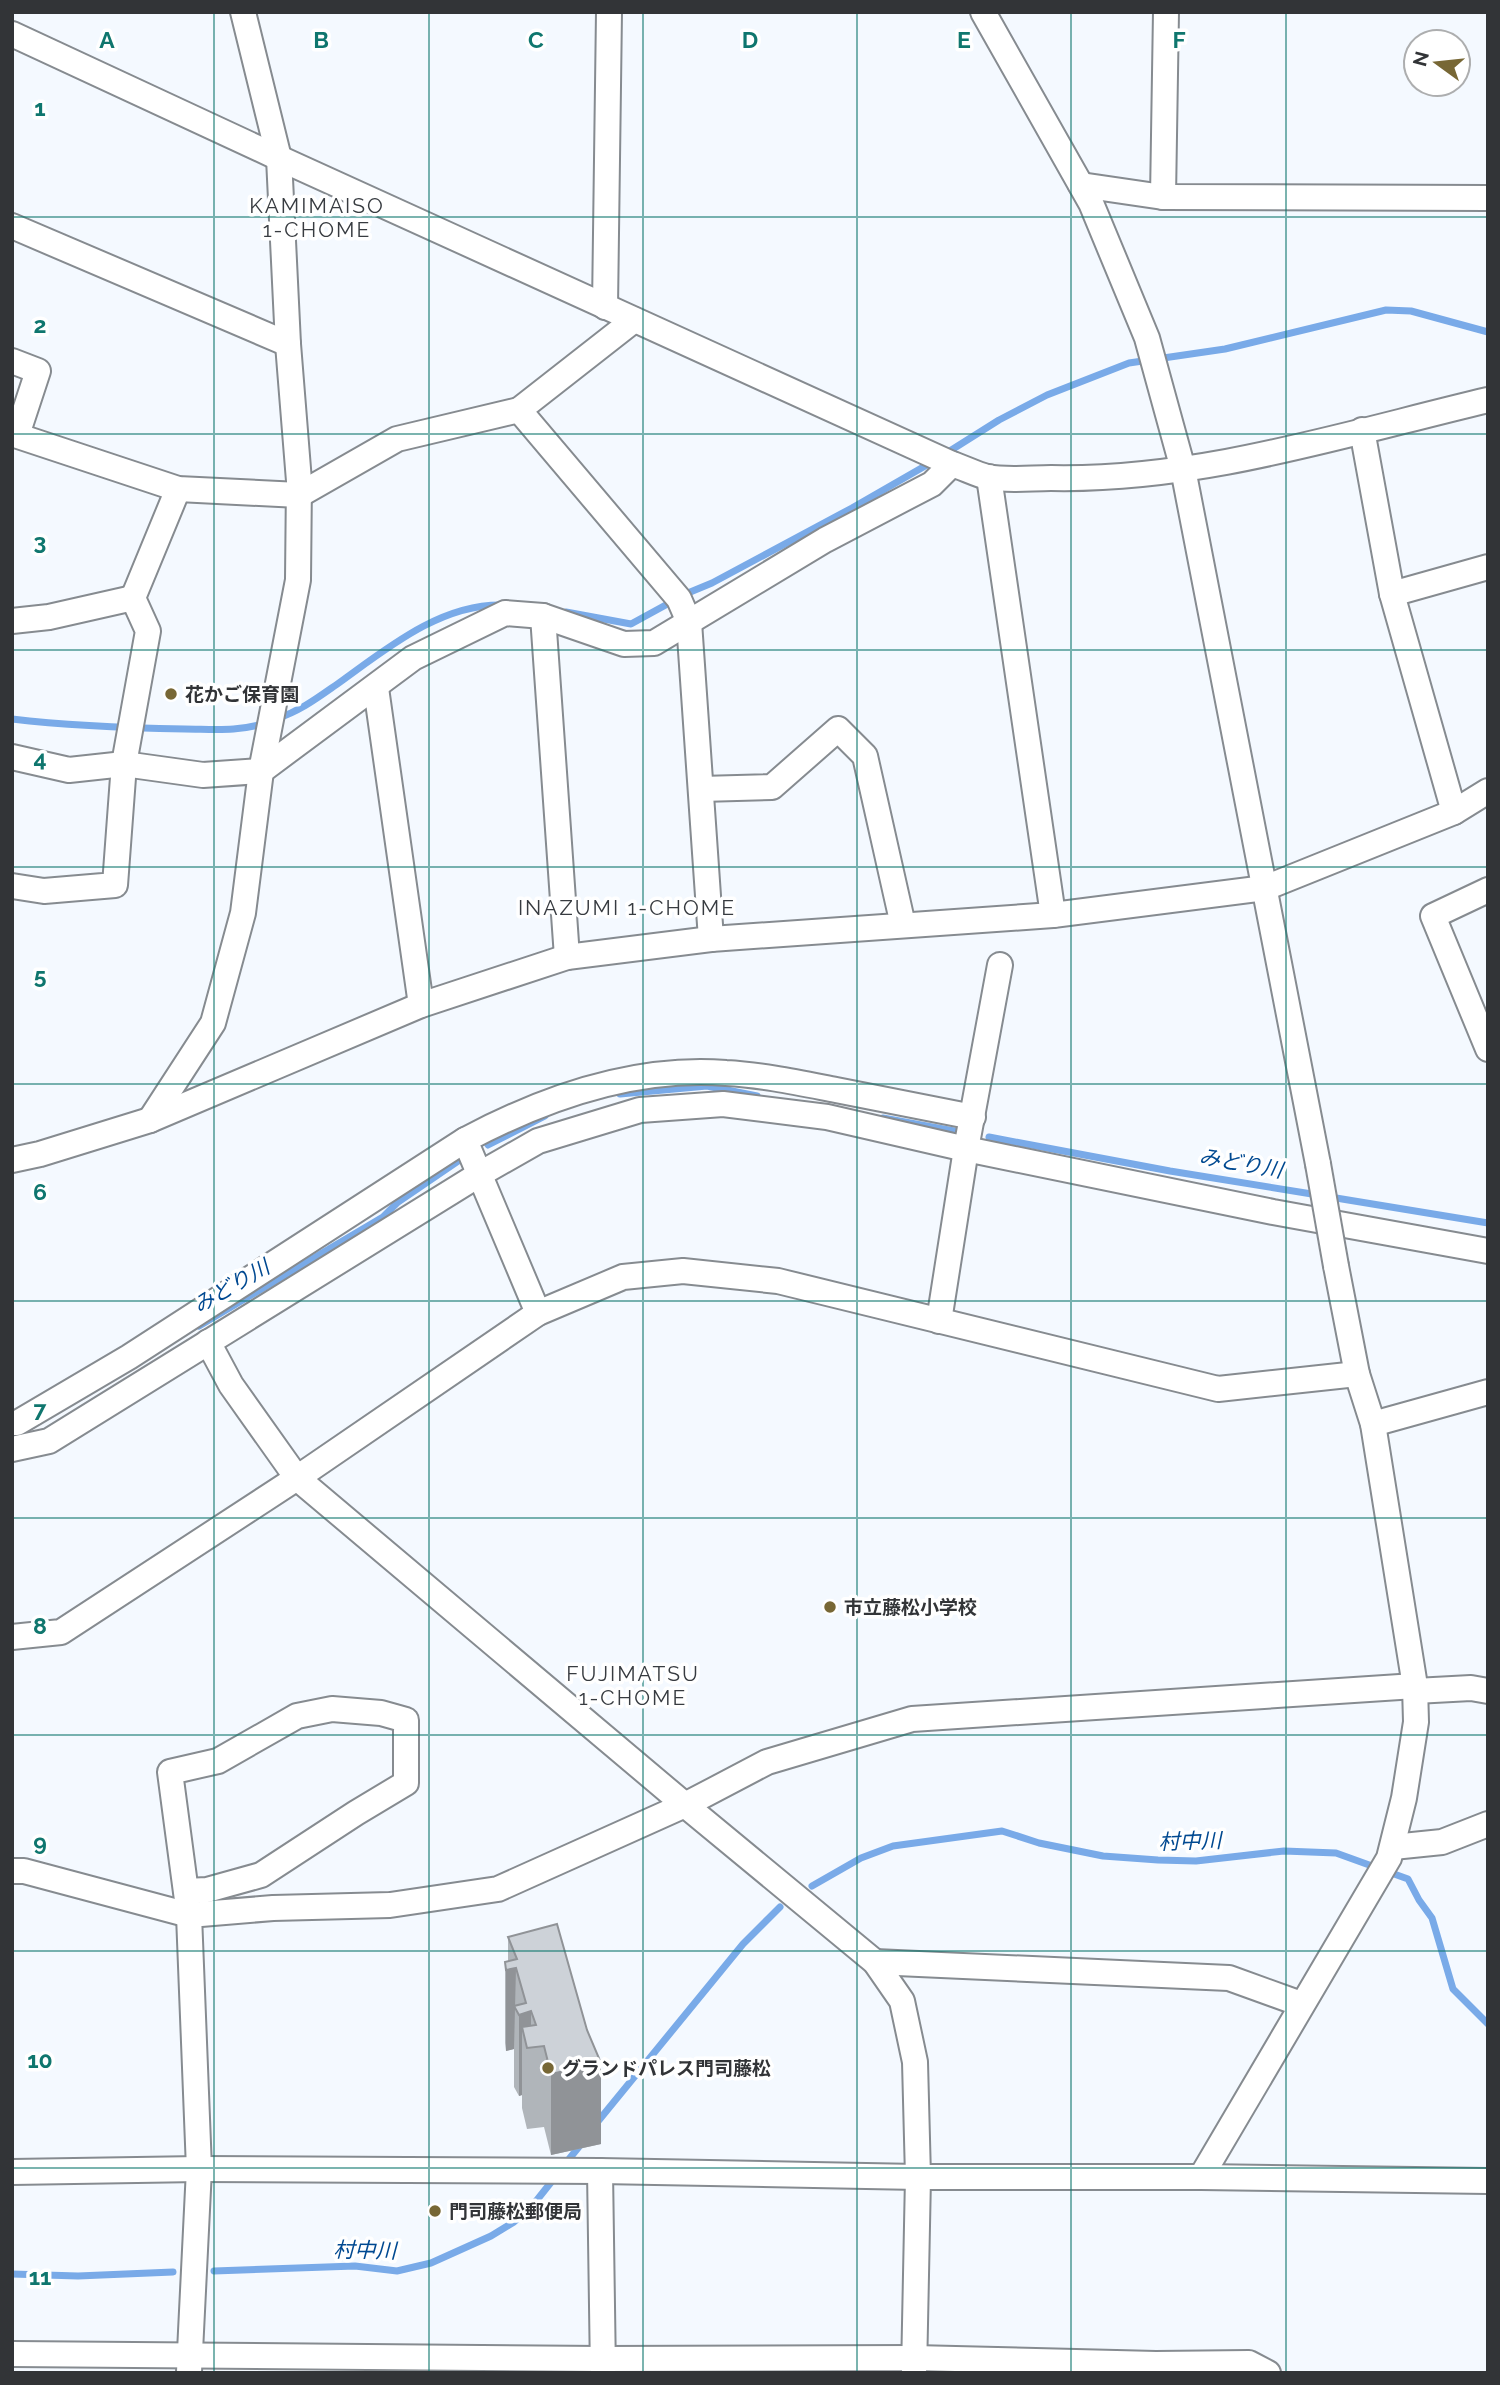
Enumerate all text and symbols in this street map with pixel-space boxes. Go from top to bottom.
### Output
text: A [99,26,115,53]
text: B [313,26,329,53]
text: C [528,26,544,53]
text: D [742,26,758,53]
text: E [957,26,971,53]
text: F [1172,26,1186,53]
north arrow [1402,28,1472,98]
text: N [1408,49,1433,68]
text: 1 [34,94,46,121]
district label: KAMIMAISO 1-CHOME [249,193,385,242]
text: 2 [34,311,46,338]
text: 3 [34,528,46,555]
place label: 花かご保育園 [185,683,299,705]
marker: 花かご保育園 [163,686,179,702]
text: 4 [33,745,47,772]
district label: INAZUMI 1-CHOME [518,895,736,920]
text: 5 [34,962,47,989]
water label: みどり川 [1197,1143,1287,1183]
text: 6 [33,1178,47,1205]
water label: みどり川 [188,1253,275,1318]
text: 7 [34,1395,47,1422]
place label: 市立藤松小学校 [844,1596,977,1618]
marker: 市立藤松小学校 [822,1599,838,1615]
text: 8 [33,1612,47,1639]
district label: FUJIMATSU 1-CHOME [566,1661,700,1710]
water label: 村中川 [1158,1827,1224,1855]
text: 9 [33,1829,47,1856]
text: 10 [27,2046,53,2073]
place label: グランドパレス門司藤松 [562,2057,771,2079]
marker: グランドパレス門司藤松 [540,2060,556,2076]
place label: 門司藤松郵便局 [449,2200,582,2222]
marker: 門司藤松郵便局 [427,2203,443,2219]
water label: 村中川 [333,2237,399,2263]
text: 11 [29,2263,51,2290]

